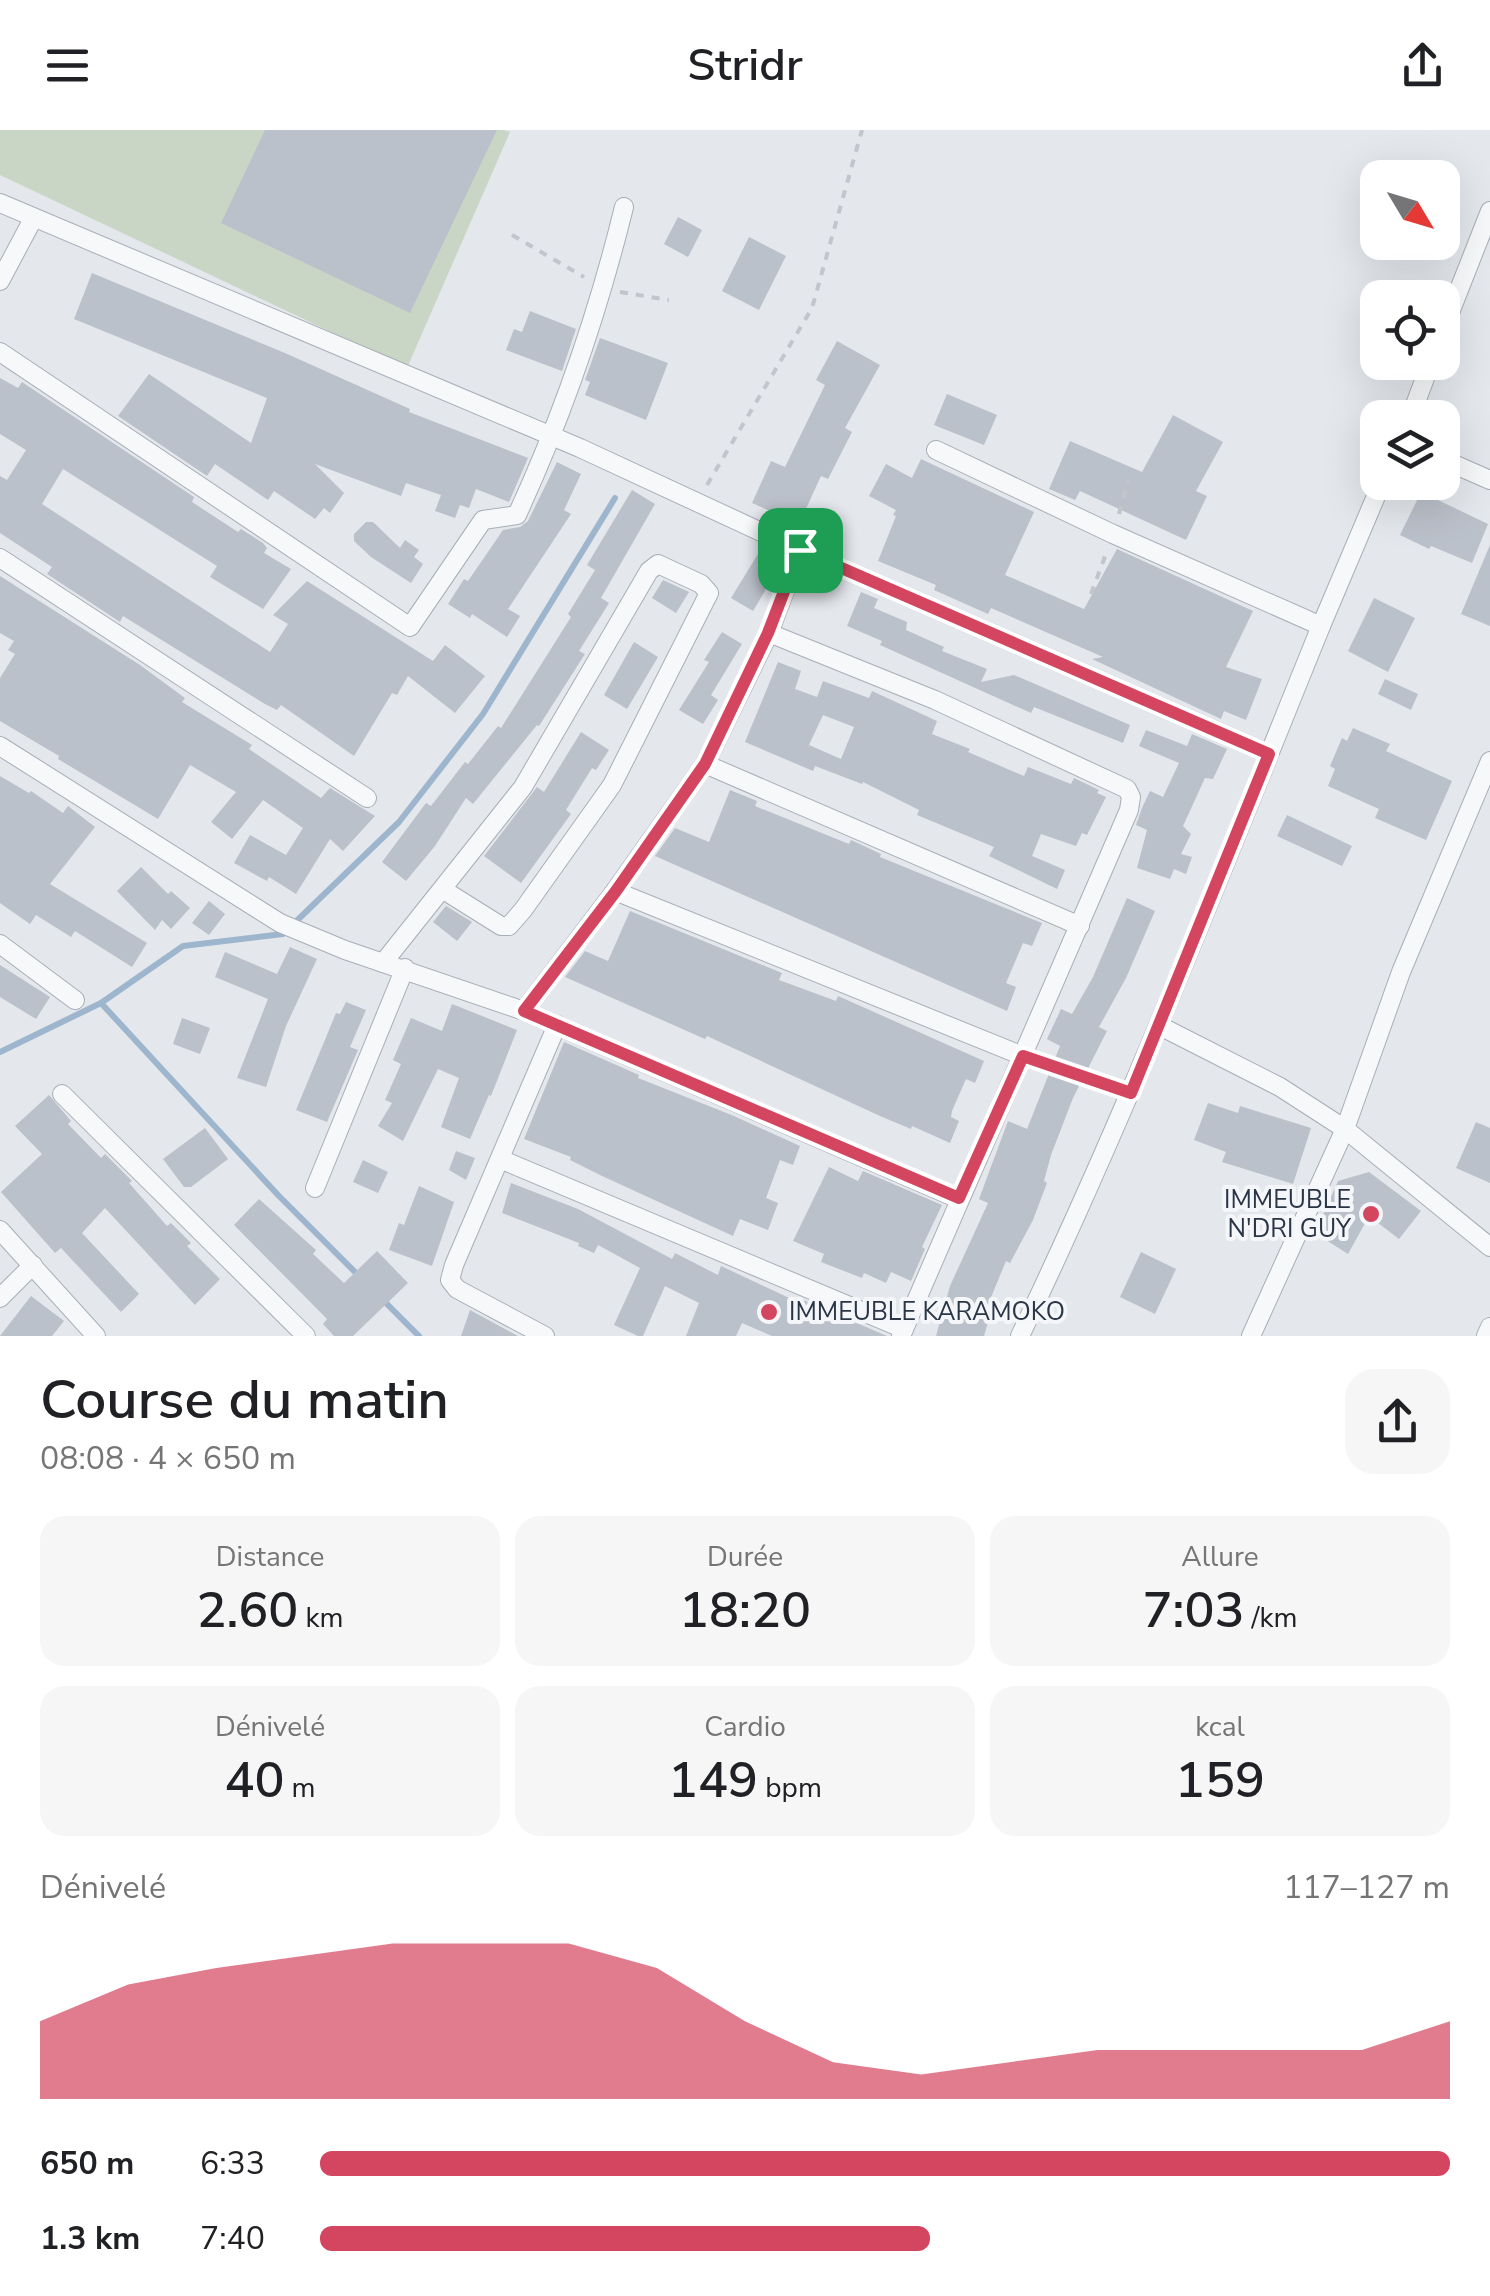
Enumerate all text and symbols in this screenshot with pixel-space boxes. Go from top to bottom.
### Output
text: Stridr [687,35,803,96]
icon: menu [40,38,95,93]
icon: share [1395,38,1450,93]
north arrow [1360,160,1460,260]
map controls [1360,160,1460,500]
button: locate [1360,280,1460,380]
button: layers [1360,400,1460,500]
pin [758,508,843,593]
icon: arrive [773,523,828,578]
place label: IMMEUBLE N'DRI GUY [1224,1183,1352,1246]
marker: IMMEUBLE N'DRI GUY [1360,1203,1382,1225]
place label: IMMEUBLE KARAMOKO [789,1295,1065,1329]
marker: IMMEUBLE KARAMOKO [758,1301,780,1323]
text: Course du matin [40,1362,449,1437]
button: share [1345,1369,1450,1474]
text: 08:08 · 4 × 650 m [40,1437,296,1480]
text: Distance [216,1538,324,1576]
text: Durée [707,1538,783,1576]
text: Allure [1181,1538,1259,1576]
text: 2.60 [196,1576,298,1645]
text: 18:20 [679,1576,811,1645]
text: 7:03 [1143,1576,1244,1645]
text: km [298,1599,344,1637]
text: /km [1244,1599,1297,1637]
text: Dénivelé [215,1708,325,1746]
text: Cardio [704,1708,786,1746]
text: kcal [1195,1708,1245,1746]
text: 40 [224,1746,284,1815]
text: 149 [668,1746,758,1815]
text: 159 [1175,1746,1265,1815]
text: m [284,1769,316,1807]
text: bpm [758,1769,822,1807]
text: Dénivelé [40,1866,166,1909]
text: 117–127 m [1283,1866,1450,1909]
text: 650 m [40,2142,134,2185]
text: 6:33 [200,2142,265,2185]
text: 1.3 km [40,2217,140,2260]
text: 7:40 [200,2217,265,2260]

